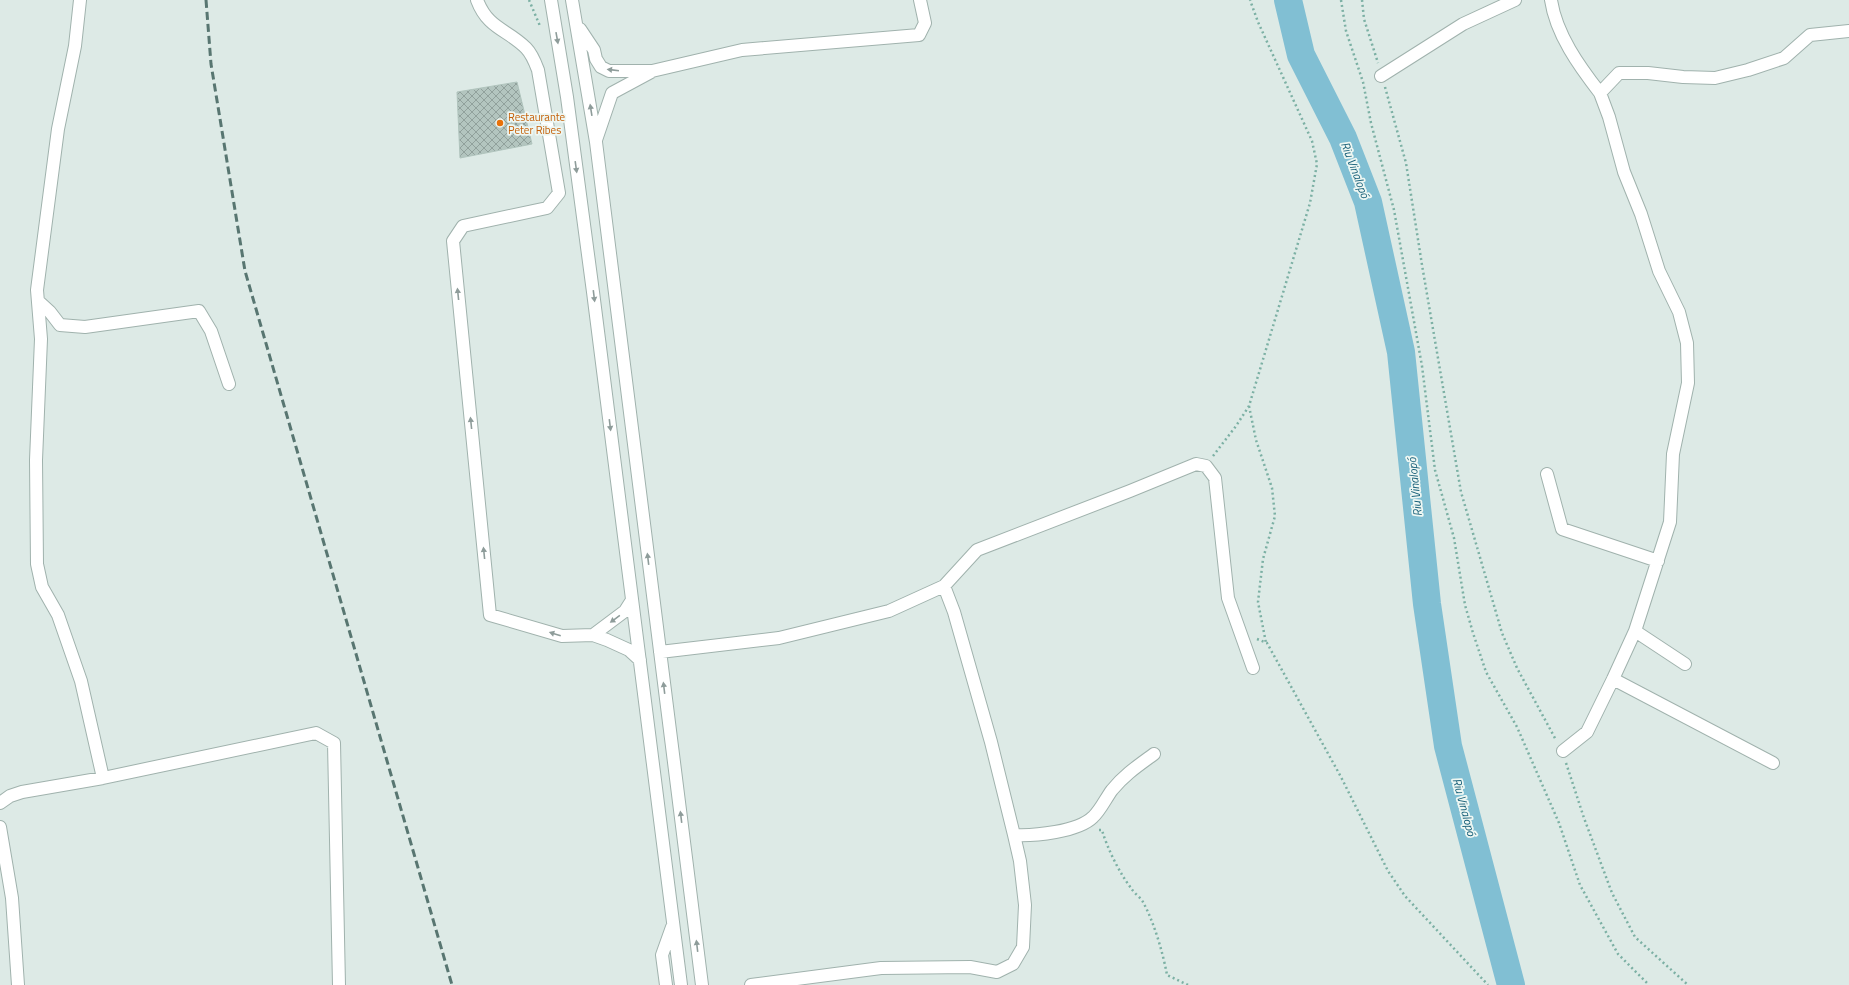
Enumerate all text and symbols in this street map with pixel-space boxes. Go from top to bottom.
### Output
one-way arrow [554,32,560,45]
one-way arrow [607,67,619,73]
one-way arrow [588,104,594,117]
place label: Restaurante Peter Ribes [508,109,566,138]
marker: Restaurante Peter Ribes [495,118,505,128]
water label: Riu Vinalopó [1336,139,1375,202]
one-way arrow [573,161,579,173]
one-way arrow [455,288,461,300]
one-way arrow [591,290,597,302]
one-way arrow [468,417,474,429]
one-way arrow [607,419,613,431]
water label: Riu Vinalopó [1402,456,1427,518]
one-way arrow [480,547,487,559]
one-way arrow [645,553,651,565]
one-way arrow [609,615,620,623]
one-way arrow [548,631,560,637]
one-way arrow [661,682,667,694]
water label: Riu Vinalopó [1448,776,1482,839]
one-way arrow [677,811,684,823]
one-way arrow [694,940,700,952]

